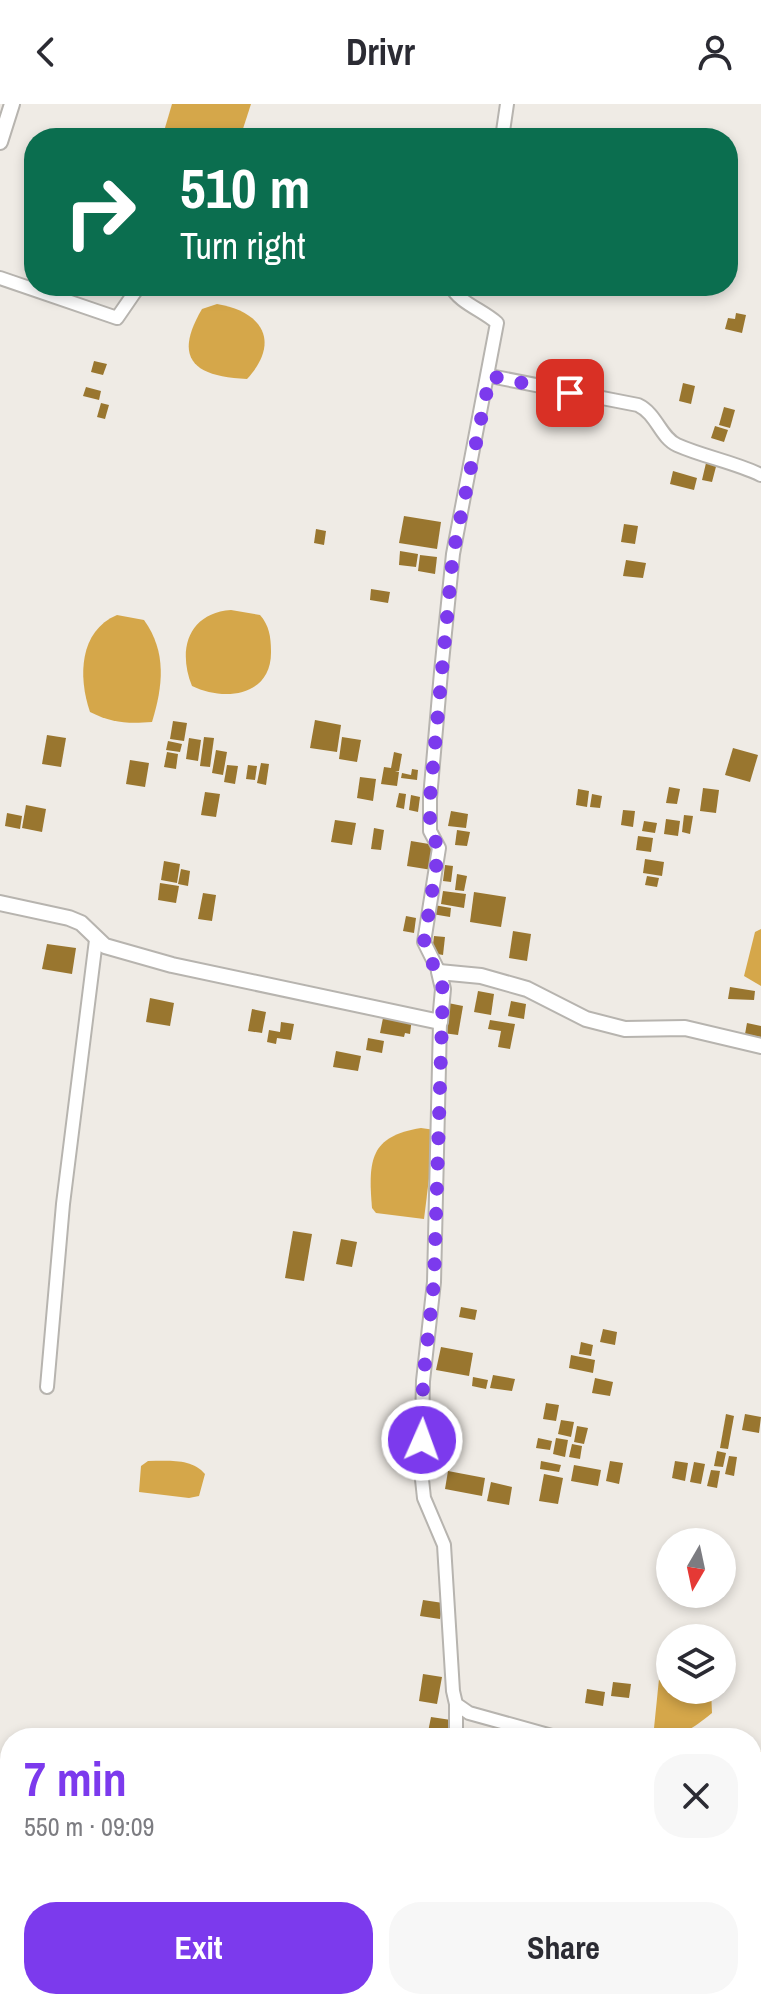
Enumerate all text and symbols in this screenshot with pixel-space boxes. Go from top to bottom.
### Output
text: Drivr [346,28,415,76]
icon: back [24,30,68,74]
icon: person [693,30,737,74]
text: 510 m [180,150,310,225]
icon: right [48,160,152,264]
text: Turn right [180,222,305,270]
pin [536,359,604,427]
icon: arrive [548,371,592,415]
position arrow [380,1398,464,1482]
north arrow [656,1528,736,1608]
map controls [656,1528,736,1704]
button: layers [656,1624,736,1704]
text: 7 min [24,1746,127,1811]
button: close [654,1754,738,1838]
text: 550 m · 09:09 [24,1809,154,1844]
button: Exit [24,1902,373,1994]
button: Share [389,1902,738,1994]

